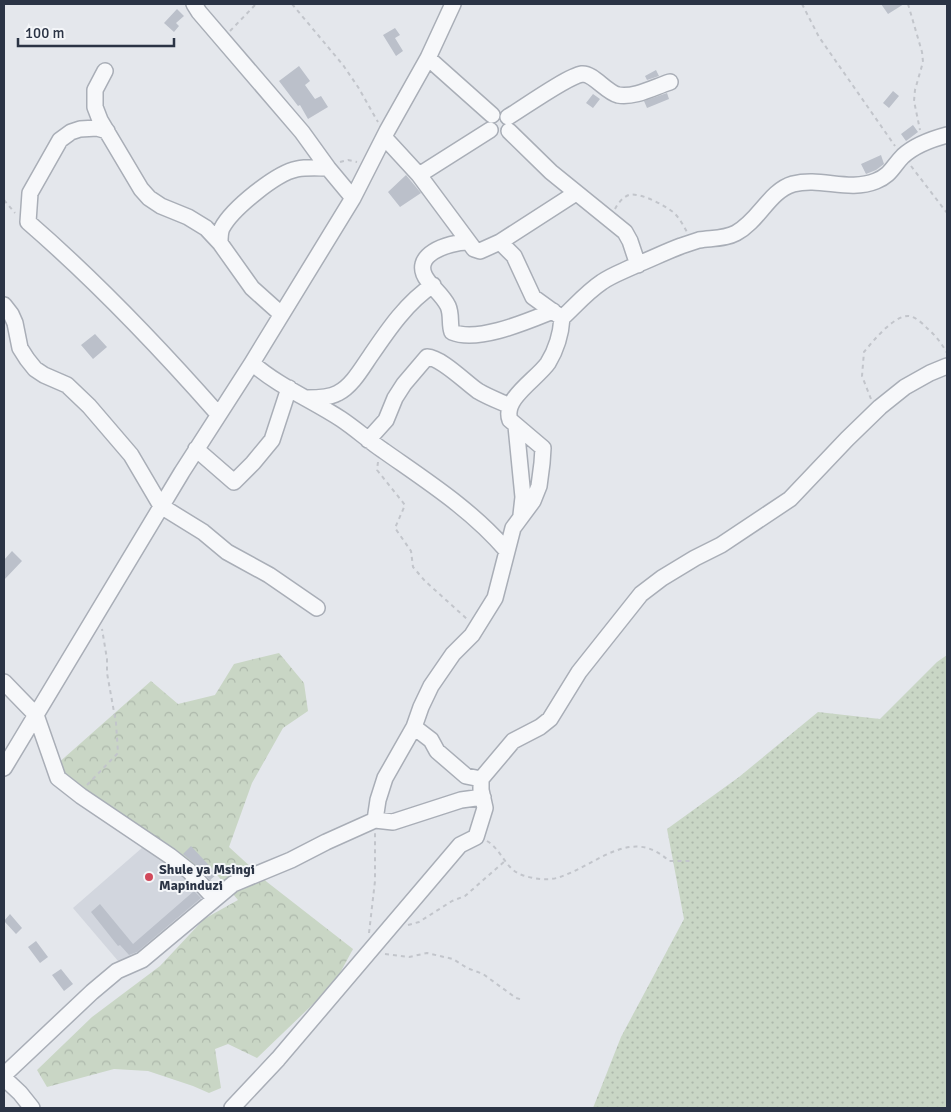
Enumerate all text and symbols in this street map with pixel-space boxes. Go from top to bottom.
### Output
scale bar [18,15,174,47]
text: 100 m [25,24,65,42]
place label: Shule ya Msingi Mapinduzi [159,861,255,894]
marker: Shule ya Msingi Mapinduzi [143,871,155,883]

